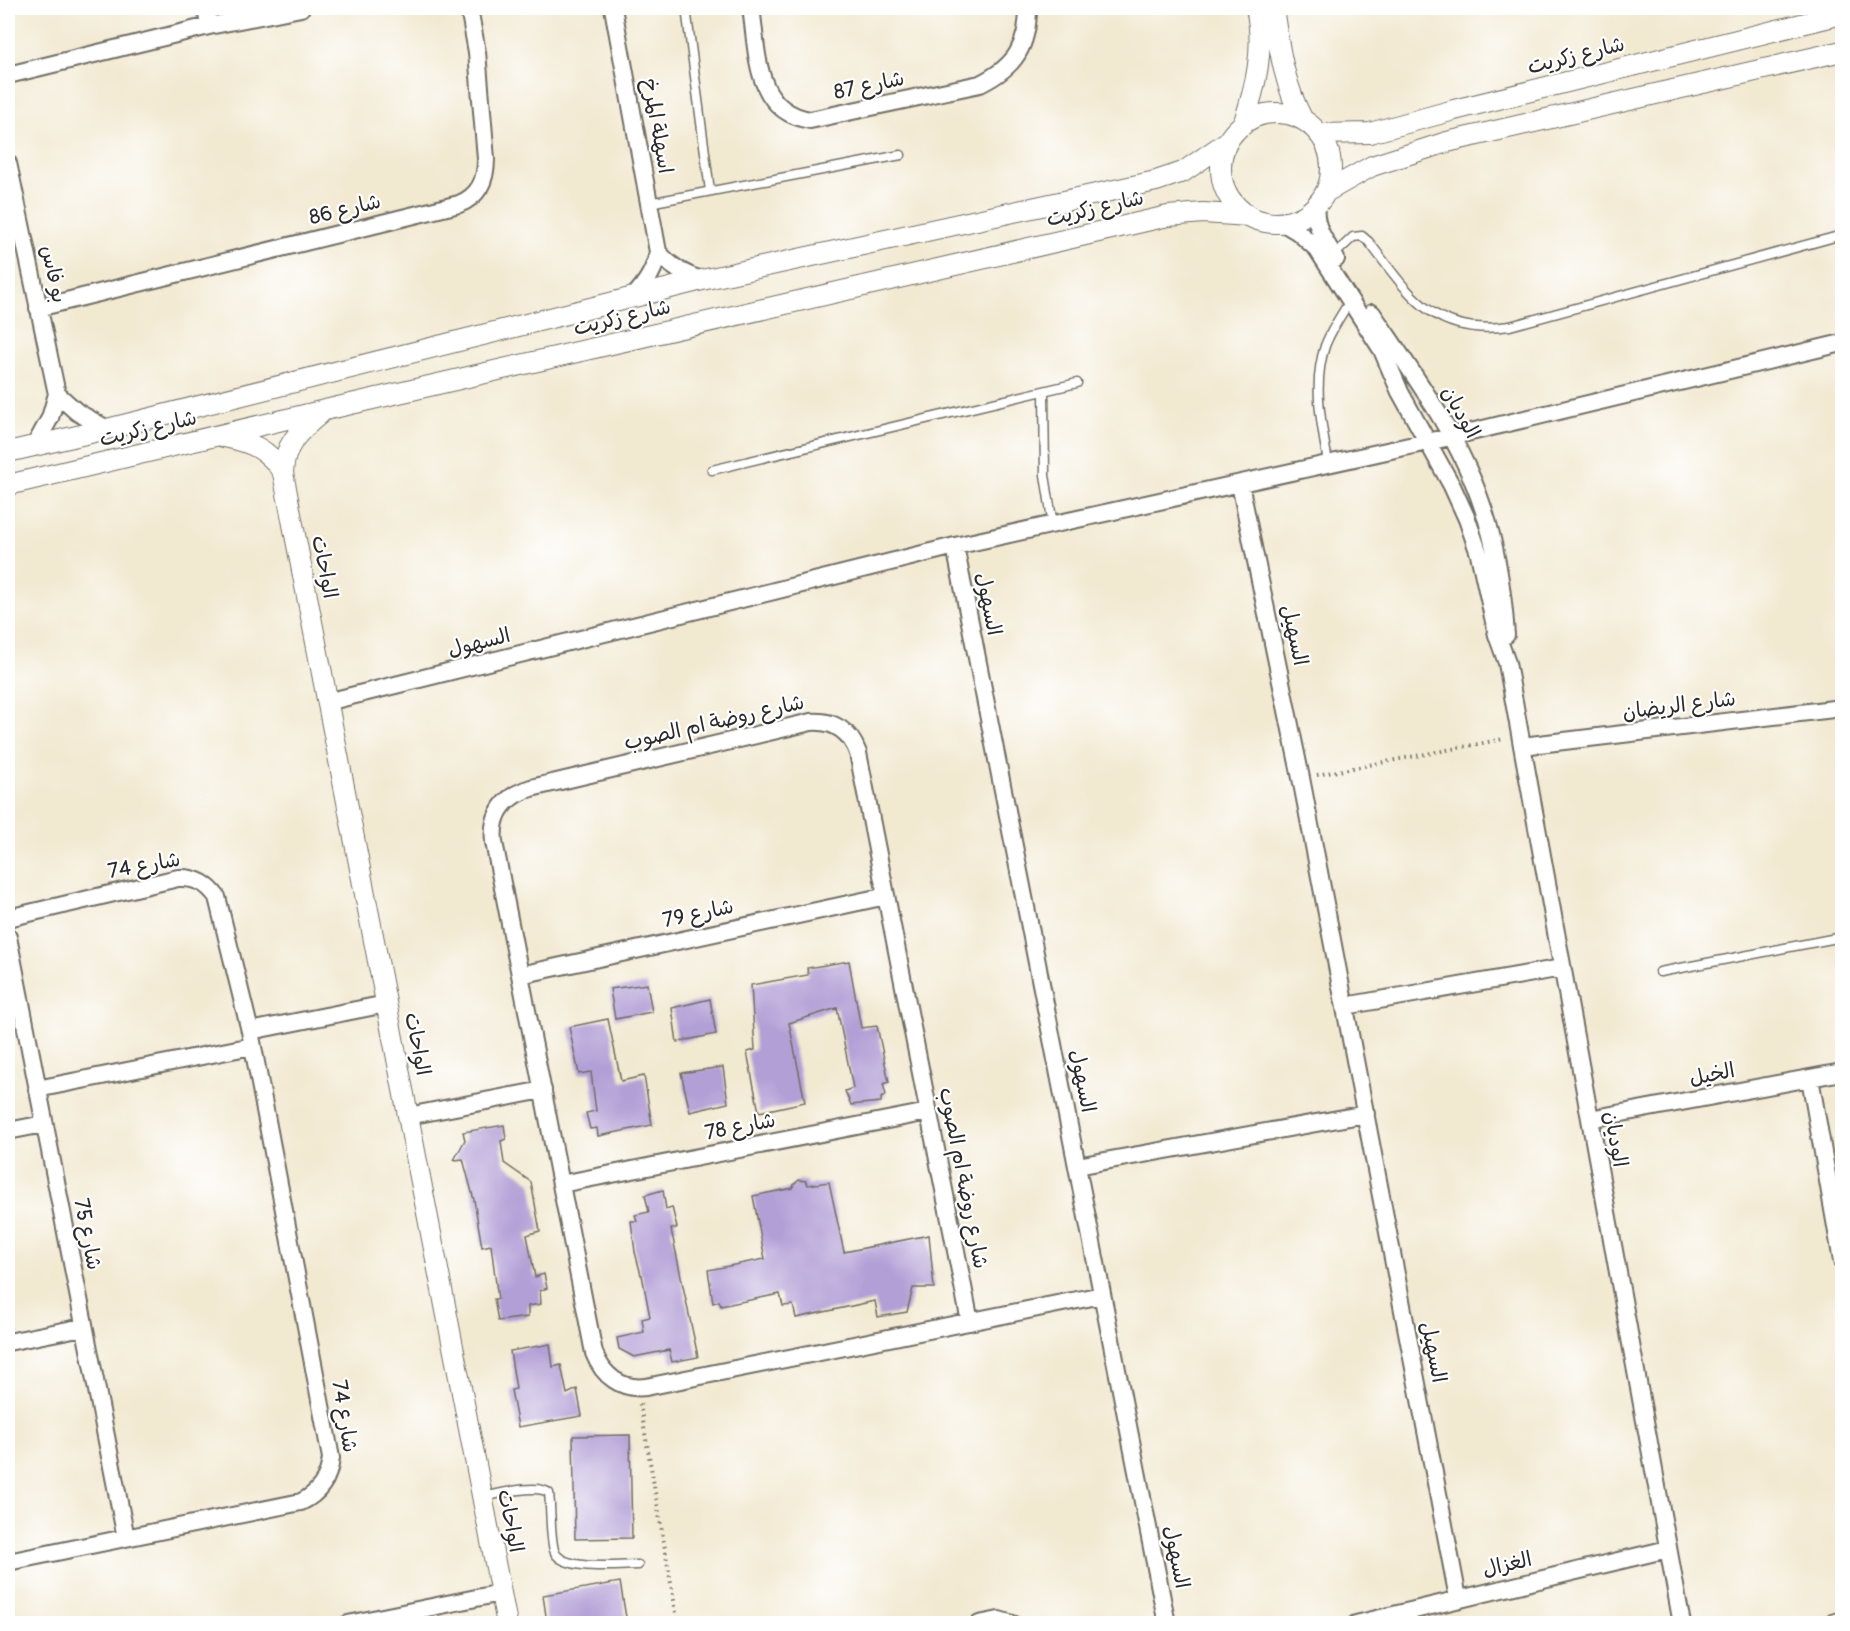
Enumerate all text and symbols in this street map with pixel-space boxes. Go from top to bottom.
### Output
street label: شارع زكريت [1525,30,1628,82]
street label: شارع 87 [831,65,907,107]
street label: اسهلة المرخ [636,76,679,176]
street label: شارع زكريت [1044,184,1147,234]
street label: شارع 86 [307,188,384,232]
street label: بو فاس [34,243,73,305]
street label: شارع زكريت [571,293,674,343]
street label: الوديان [1435,381,1486,443]
street label: شارع زكريت [97,404,200,454]
street label: الواحات [305,533,344,601]
street label: السهول [969,570,1008,638]
street label: السهيل [1275,602,1314,668]
street label: السهول [445,622,513,663]
street label: شارع الريضان [1621,685,1737,727]
street label: شارع روضة ام الصوب [621,689,807,758]
street label: شارع 74 [106,846,183,886]
street label: شارع 79 [660,893,736,935]
street label: الواحات [398,1010,437,1078]
street label: السهول [1063,1047,1102,1115]
street label: الخيل [1687,1057,1737,1092]
street label: شارع روضة ام الصوب [931,1085,994,1271]
street label: شارع 78 [702,1106,778,1148]
street label: الوديان [1597,1109,1634,1169]
street label: شارع 75 [66,1196,108,1272]
street label: السهيل [1414,1319,1453,1385]
street label: شارع 74 [324,1378,364,1455]
street label: الواحات [491,1487,530,1555]
street label: السهول [1157,1523,1196,1591]
street label: الغزال [1480,1546,1535,1583]

